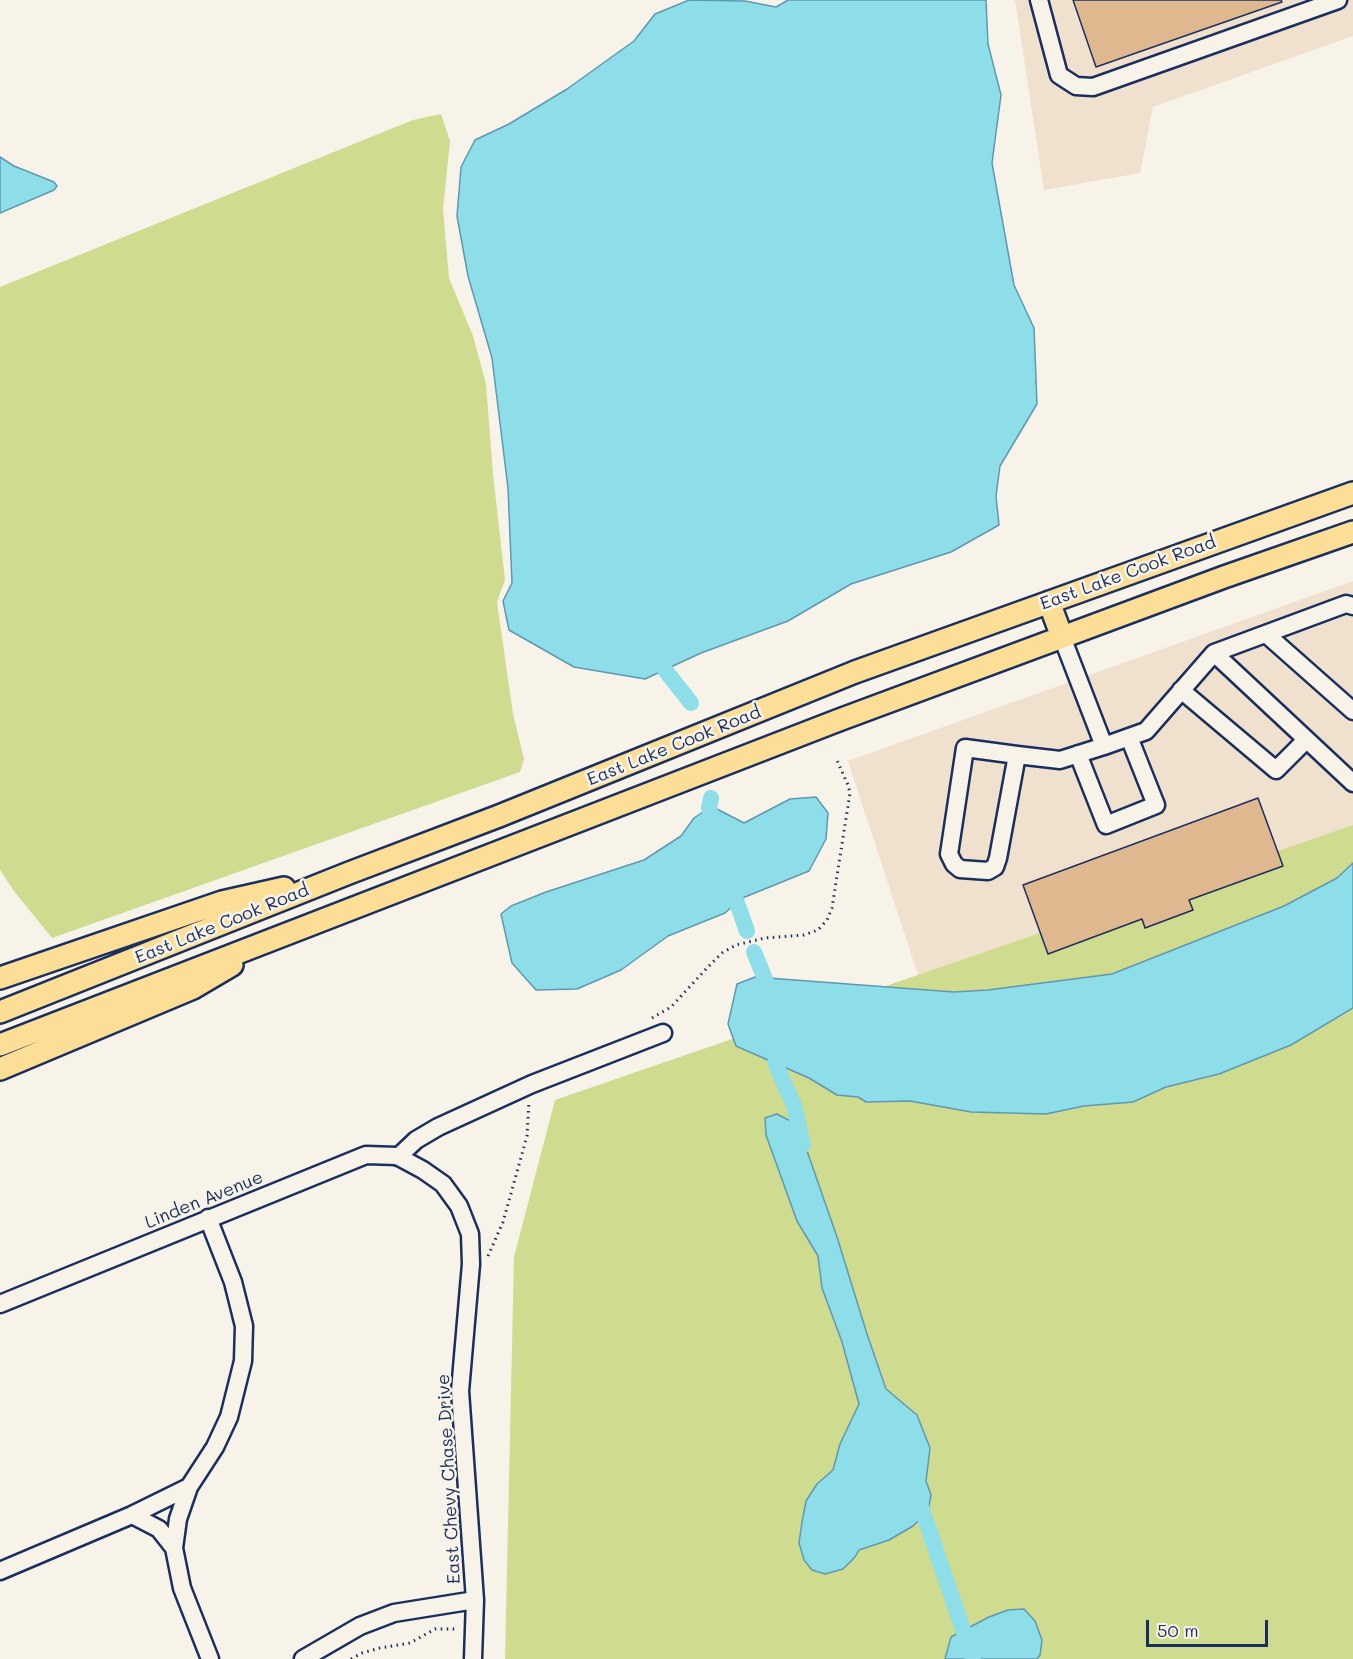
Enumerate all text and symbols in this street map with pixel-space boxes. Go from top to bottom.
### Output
street label: East Lake Cook Road [1037,531,1219,615]
street label: East Lake Cook Road [584,701,764,791]
street label: East Lake Cook Road [132,879,312,969]
street label: Linden Avenue [142,1166,266,1234]
street label: East Chevy Chase Drive [433,1373,465,1585]
scale bar [1149,1608,1270,1646]
text: 50 m [1157,1618,1199,1642]

